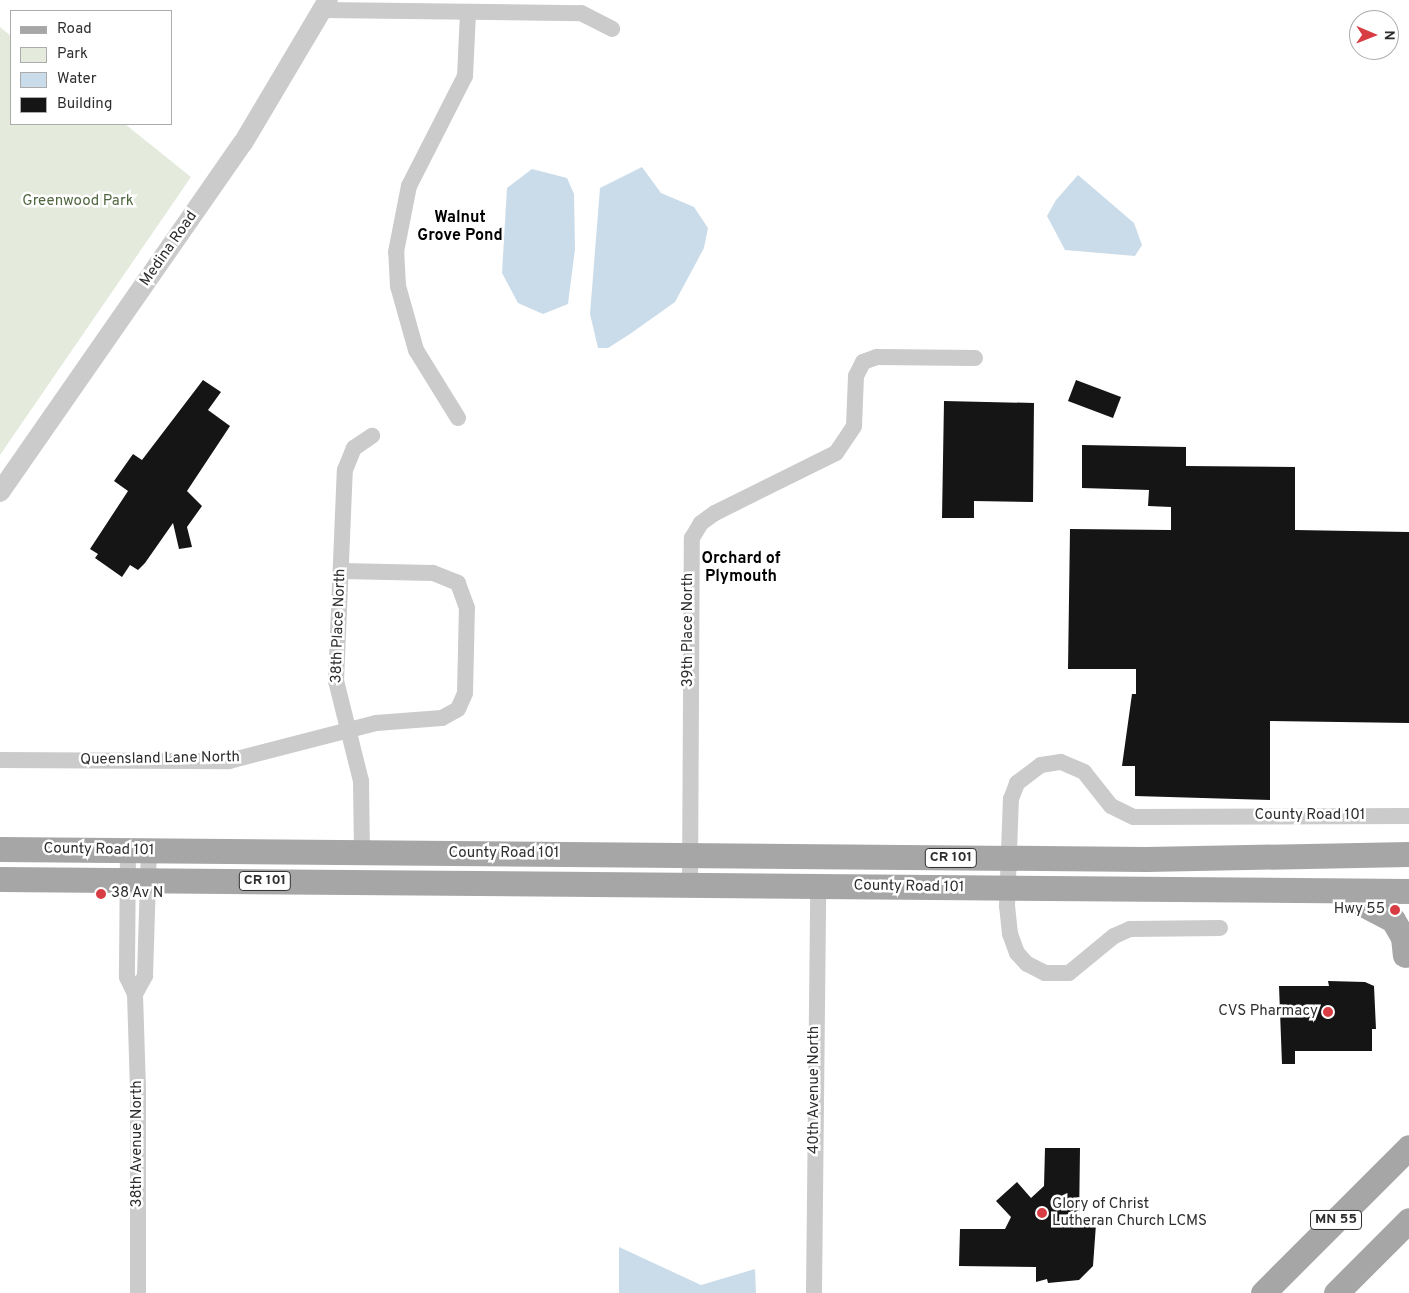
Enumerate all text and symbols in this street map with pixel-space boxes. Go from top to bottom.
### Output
legend [10,10,172,125]
north arrow [1349,10,1399,60]
text: Road [57,20,92,39]
text: N [1380,30,1397,40]
text: Park [57,45,88,64]
text: Water [57,70,96,89]
text: Building [57,95,112,114]
park label: Greenwood Park [22,193,134,211]
street label: Medina Road [137,208,201,290]
district label: Walnut Grove Pond [417,208,503,246]
district label: Orchard of Plymouth [701,549,781,587]
street label: 38th Place North [328,568,350,684]
street label: 39th Place North [680,573,698,687]
street label: Queensland Lane North [80,749,240,769]
street label: County Road 101 [1255,807,1365,825]
street label: County Road 101 [43,840,155,860]
street label: County Road 101 [449,845,559,863]
road number: CR 101 [925,846,977,870]
road number: CR 101 [239,869,291,892]
street label: County Road 101 [853,877,965,897]
place label: 38 Av N [111,885,164,903]
marker: 38 Av N [95,888,107,900]
place label: Hwy 55 [1334,901,1385,919]
marker: Hwy 55 [1389,904,1401,916]
place label: CVS Pharmacy [1218,1003,1318,1021]
marker: CVS Pharmacy [1322,1006,1334,1018]
street label: 40th Avenue North [806,1026,824,1154]
street label: 38th Avenue North [129,1080,147,1208]
place label: Glory of Christ Lutheran Church LCMS [1052,1195,1207,1230]
marker: Glory of Christ Lutheran Church LCMS [1036,1207,1048,1219]
road number: MN 55 [1310,1208,1362,1232]

